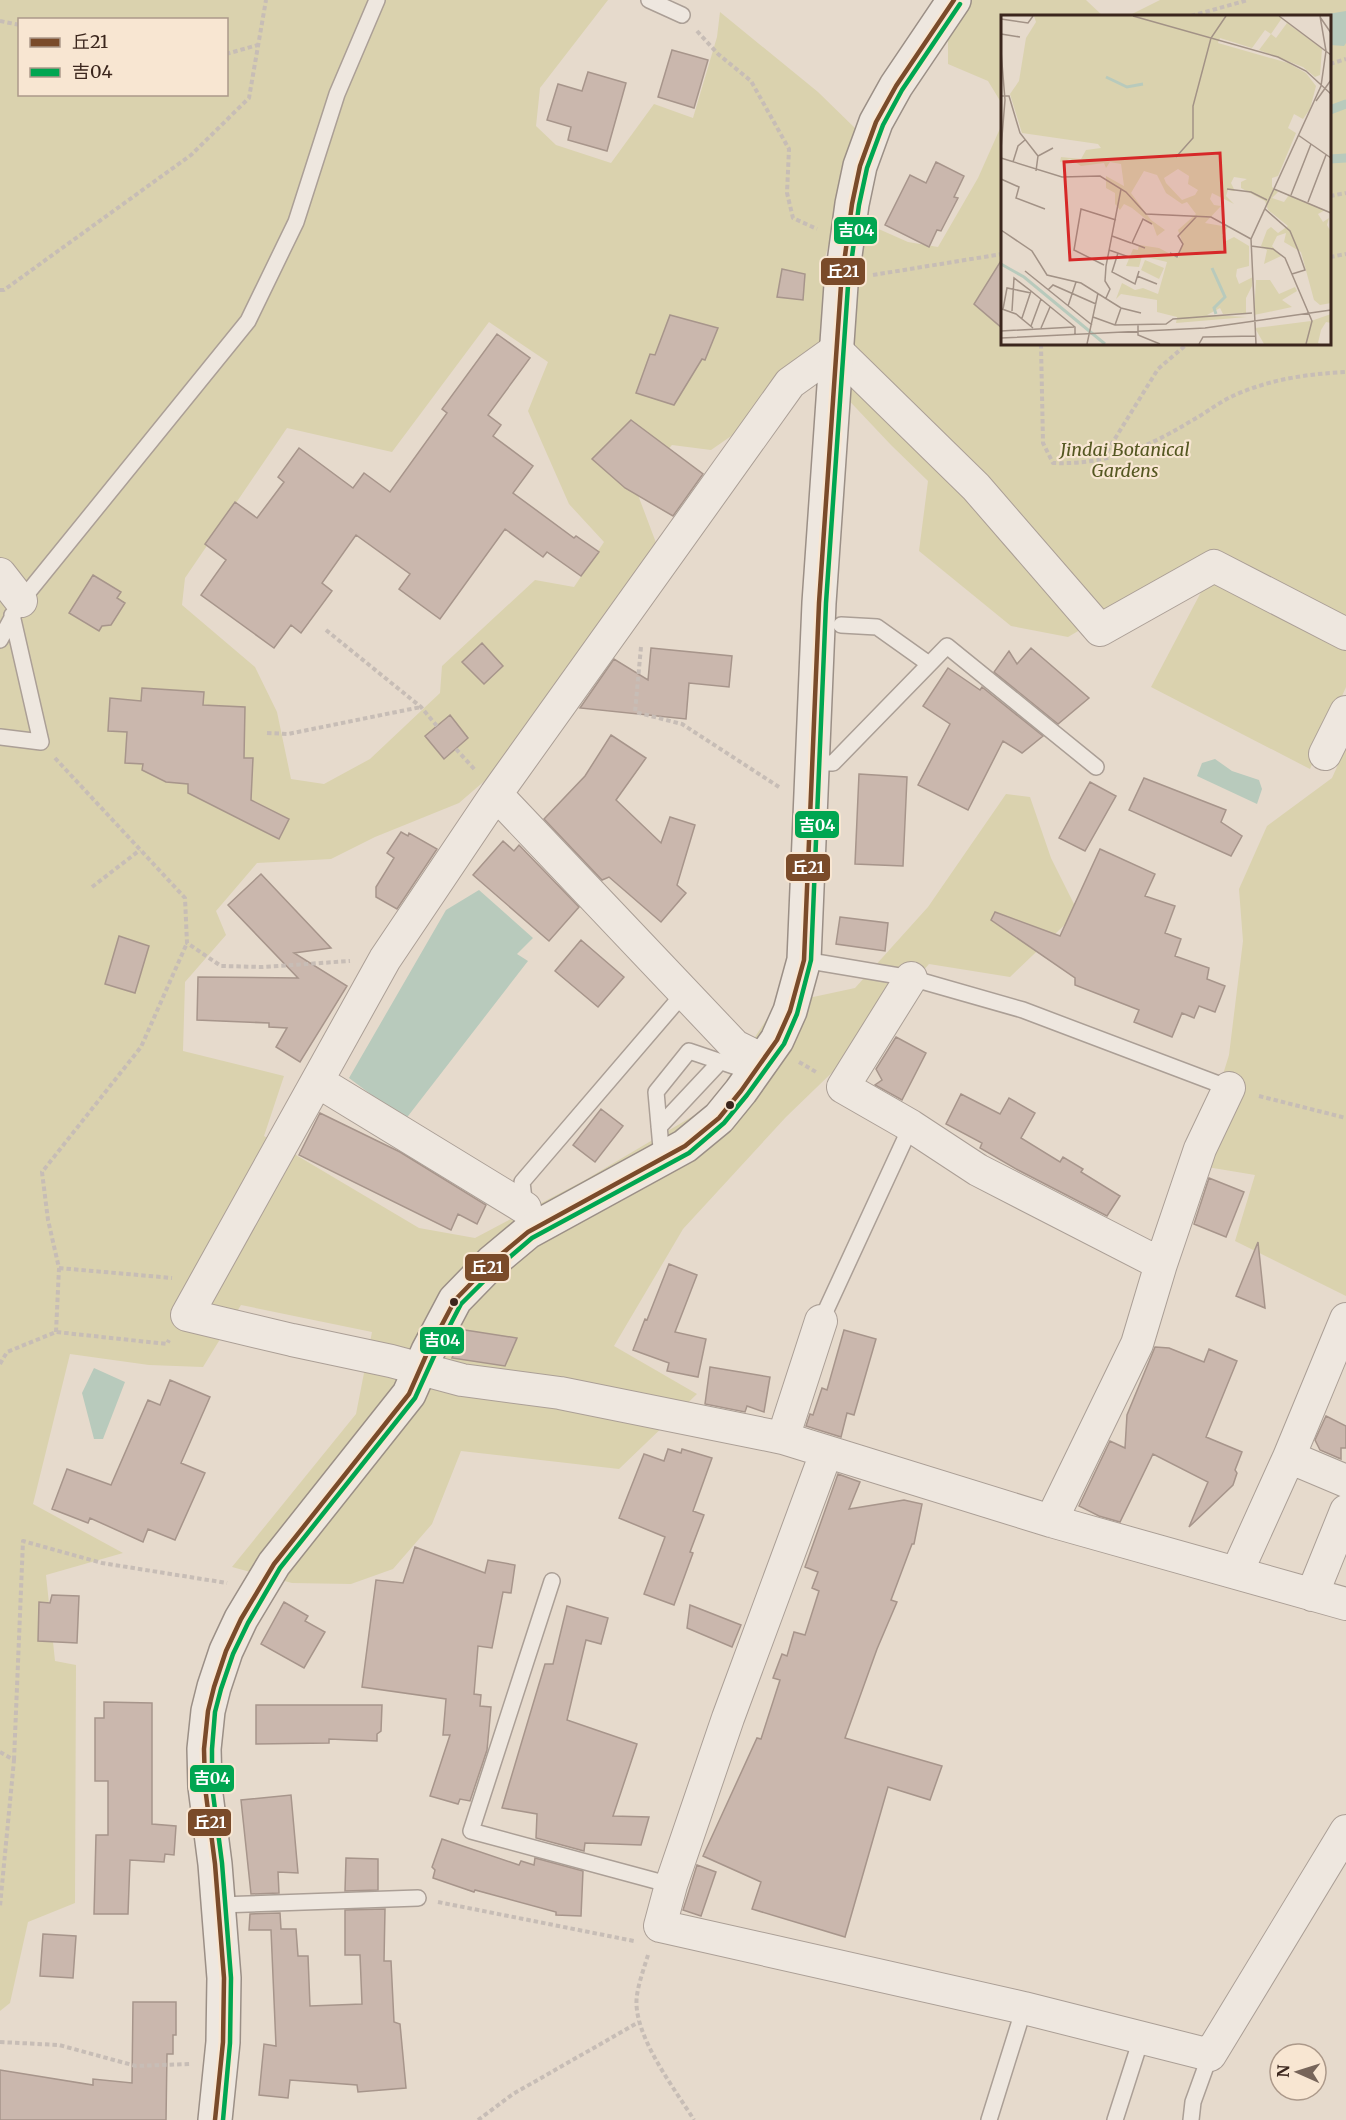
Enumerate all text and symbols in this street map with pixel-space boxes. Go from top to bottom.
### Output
inset map [1001,15,1331,345]
legend [18,18,228,96]
text: 丘21 [72,30,108,53]
text: 吉04 [72,60,113,83]
line badge: 吉04 [833,216,878,245]
text: 吉04 [838,220,874,240]
line badge: 丘21 [820,257,866,286]
text: 丘21 [827,261,860,281]
park label: Jindai Botanical Gardens [1058,438,1190,482]
line badge: 吉04 [794,810,840,839]
text: 吉04 [799,815,835,835]
line badge: 丘21 [785,853,831,882]
text: 丘21 [792,857,825,877]
unlabelled marker [724,1099,736,1111]
line badge: 丘21 [464,1253,510,1282]
text: 丘21 [471,1257,504,1277]
unlabelled marker [448,1296,460,1308]
line badge: 吉04 [419,1326,465,1355]
text: 吉04 [424,1330,460,1350]
line badge: 吉04 [189,1764,235,1793]
text: 吉04 [194,1768,230,1788]
line badge: 丘21 [187,1808,232,1837]
text: 丘21 [194,1812,227,1832]
north arrow [1268,2042,1328,2102]
text: N [1273,2064,1293,2078]

